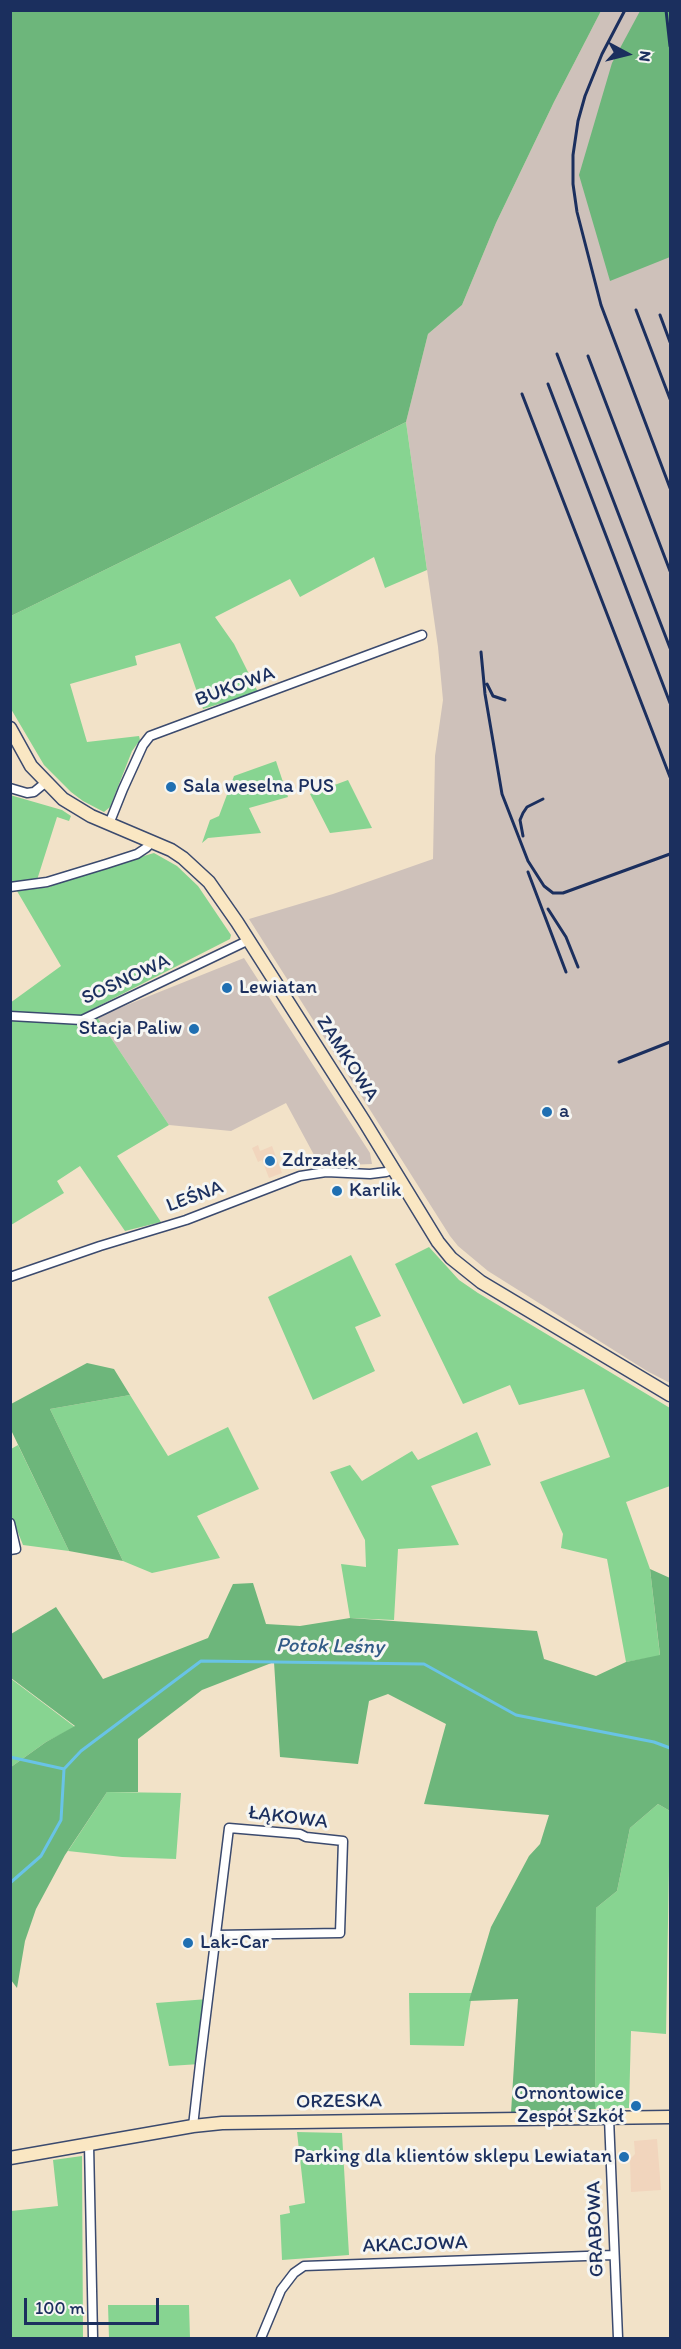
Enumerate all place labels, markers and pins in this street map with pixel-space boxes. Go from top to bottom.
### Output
place label: Sala weselna PUS [183,775,334,799]
marker: Sala weselna PUS [164,780,178,794]
place label: Lewiatan [239,976,317,1000]
marker: Lewiatan [220,981,234,995]
place label: Stacja Paliw [79,1017,182,1041]
marker: Stacja Paliw [187,1022,201,1036]
place label: a [559,1100,569,1124]
marker: a [540,1105,554,1119]
place label: Zdrzałek [282,1149,357,1173]
marker: Zdrzałek [263,1154,277,1168]
place label: Karlik [349,1179,401,1203]
marker: Karlik [330,1184,344,1198]
place label: Lak-Car [200,1931,269,1955]
marker: Lak-Car [181,1936,195,1950]
place label: Ornontowice Zespół Szkół [514,2082,624,2129]
marker: Ornontowice Zespół Szkół [629,2099,643,2113]
place label: Parking dla klientów sklepu Lewiatan [294,2145,612,2169]
marker: Parking dla klientów sklepu Lewiatan [617,2150,631,2164]

